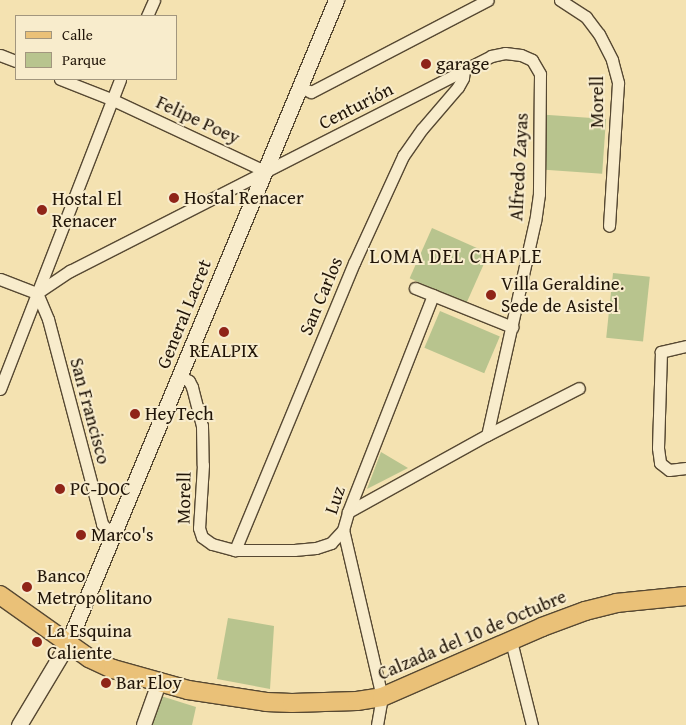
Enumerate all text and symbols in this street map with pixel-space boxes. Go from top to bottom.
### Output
legend [15,15,178,80]
text: Calle [62,24,93,45]
text: Parque [62,49,106,70]
place label: garage [436,53,489,75]
marker: garage [420,58,432,70]
street label: Morell [586,76,608,128]
street label: Centurión [315,78,397,134]
street label: Felipe Poey [153,91,243,149]
street label: Alfredo Zayas [505,112,533,222]
place label: Hostal Renacer [184,187,304,209]
place label: Hostal El Renacer [52,188,122,232]
marker: Hostal Renacer [168,192,180,204]
marker: Hostal El Renacer [36,204,48,216]
district label: LOMA DEL CHAPLE [368,243,544,267]
street label: San Carlos [294,253,348,339]
street label: General Lacret [152,256,216,372]
place label: Villa Geraldine. Sede de Asistel [501,273,624,317]
marker: Villa Geraldine. Sede de Asistel [485,289,497,301]
marker: REALPIX [218,326,230,338]
place label: REALPIX [189,340,259,362]
street label: San Francisco [65,355,115,467]
place label: HeyTech [145,403,214,425]
marker: HeyTech [129,408,141,420]
street label: Morell [172,472,196,524]
place label: PC-DOC [70,478,130,500]
marker: PC-DOC [54,483,66,495]
street label: Luz [320,483,350,517]
place label: Marco's [91,524,154,546]
marker: Marco's [75,529,87,541]
place label: Banco Metropolitano [37,565,152,609]
marker: Banco Metropolitano [21,581,33,593]
street label: Calzada del 10 de Octubre [374,585,570,685]
place label: La Esquina Caliente [47,620,132,664]
marker: La Esquina Caliente [31,636,43,648]
place label: Bar Eloy [116,672,182,694]
marker: Bar Eloy [100,677,112,689]

